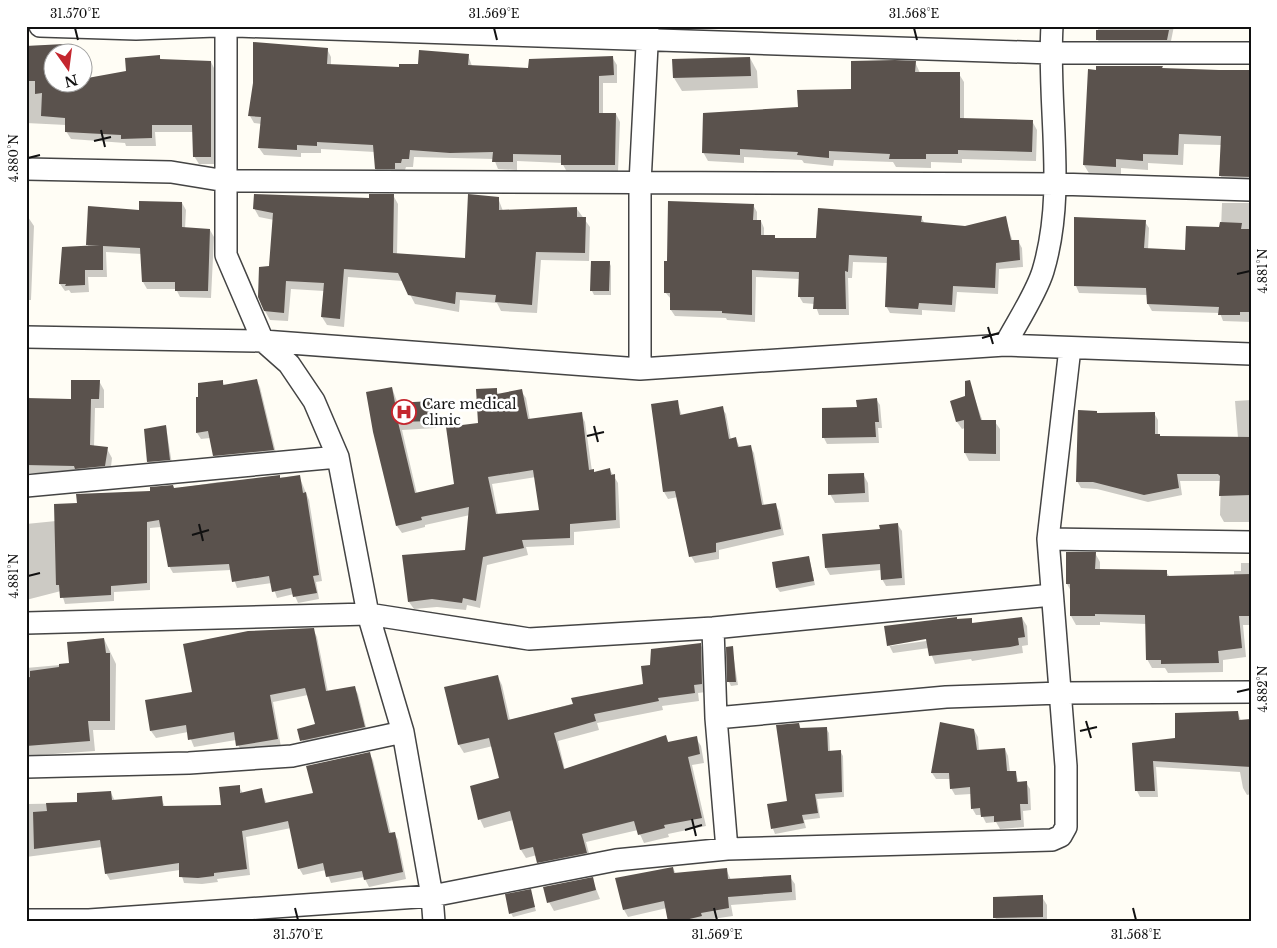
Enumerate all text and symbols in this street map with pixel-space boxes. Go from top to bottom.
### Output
text: 31.570°E [50,6,100,21]
text: 31.569°E [468,6,520,21]
text: 31.568°E [889,6,940,21]
north arrow [42,42,92,92]
text: N [63,70,80,91]
text: 4.880°N [6,134,21,182]
text: 4.881°N [1255,248,1270,294]
place label: Care medical clinic [422,395,517,429]
hospital icon: Care medical clinic [391,399,417,425]
text: 4.881°N [6,553,21,599]
text: 4.882°N [1255,665,1270,713]
text: 31.570°E [273,927,323,942]
text: 31.569°E [691,927,743,942]
text: 31.568°E [1111,927,1162,942]

